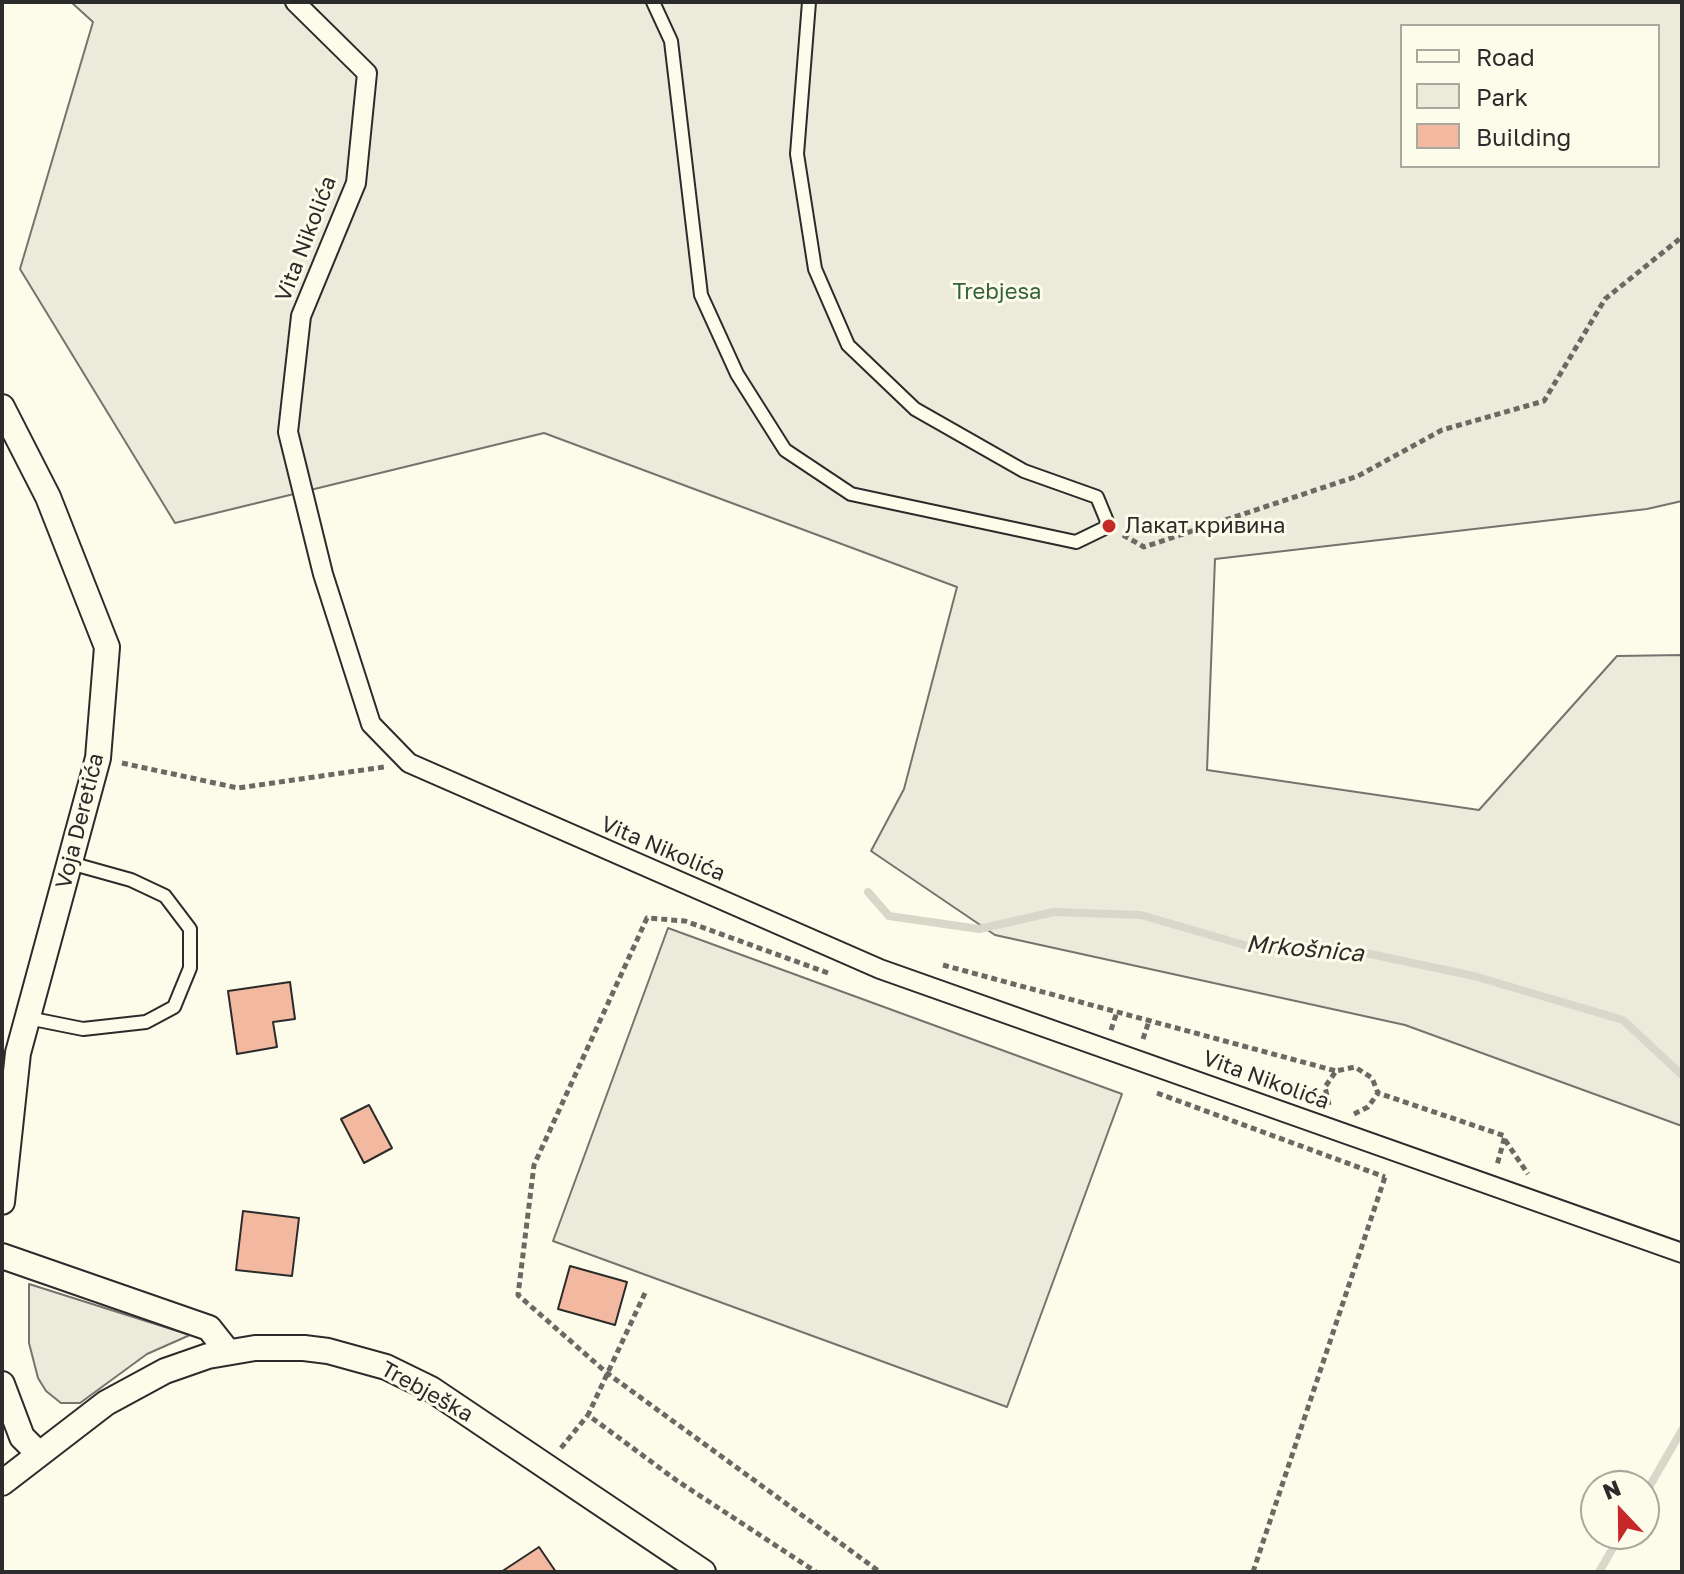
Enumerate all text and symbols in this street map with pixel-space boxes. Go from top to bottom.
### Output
legend [1400,24,1660,168]
text: Road [1476,42,1535,71]
text: Park [1476,82,1528,111]
text: Building [1476,122,1571,151]
street label: Vita Nikolića [270,172,342,306]
park label: Trebjesa [952,279,1042,305]
place label: Лакат кривина [1125,513,1285,539]
marker: Лакат кривина [1100,517,1118,535]
street label: Voja Deretića [50,750,110,892]
street label: Vita Nikolića [597,811,729,887]
water label: Mrkošnica [1245,930,1365,968]
street label: Vita Nikolića [1199,1045,1333,1115]
street label: Trebješka [376,1356,478,1428]
north arrow [1580,1470,1660,1550]
text: N [1599,1473,1624,1505]

